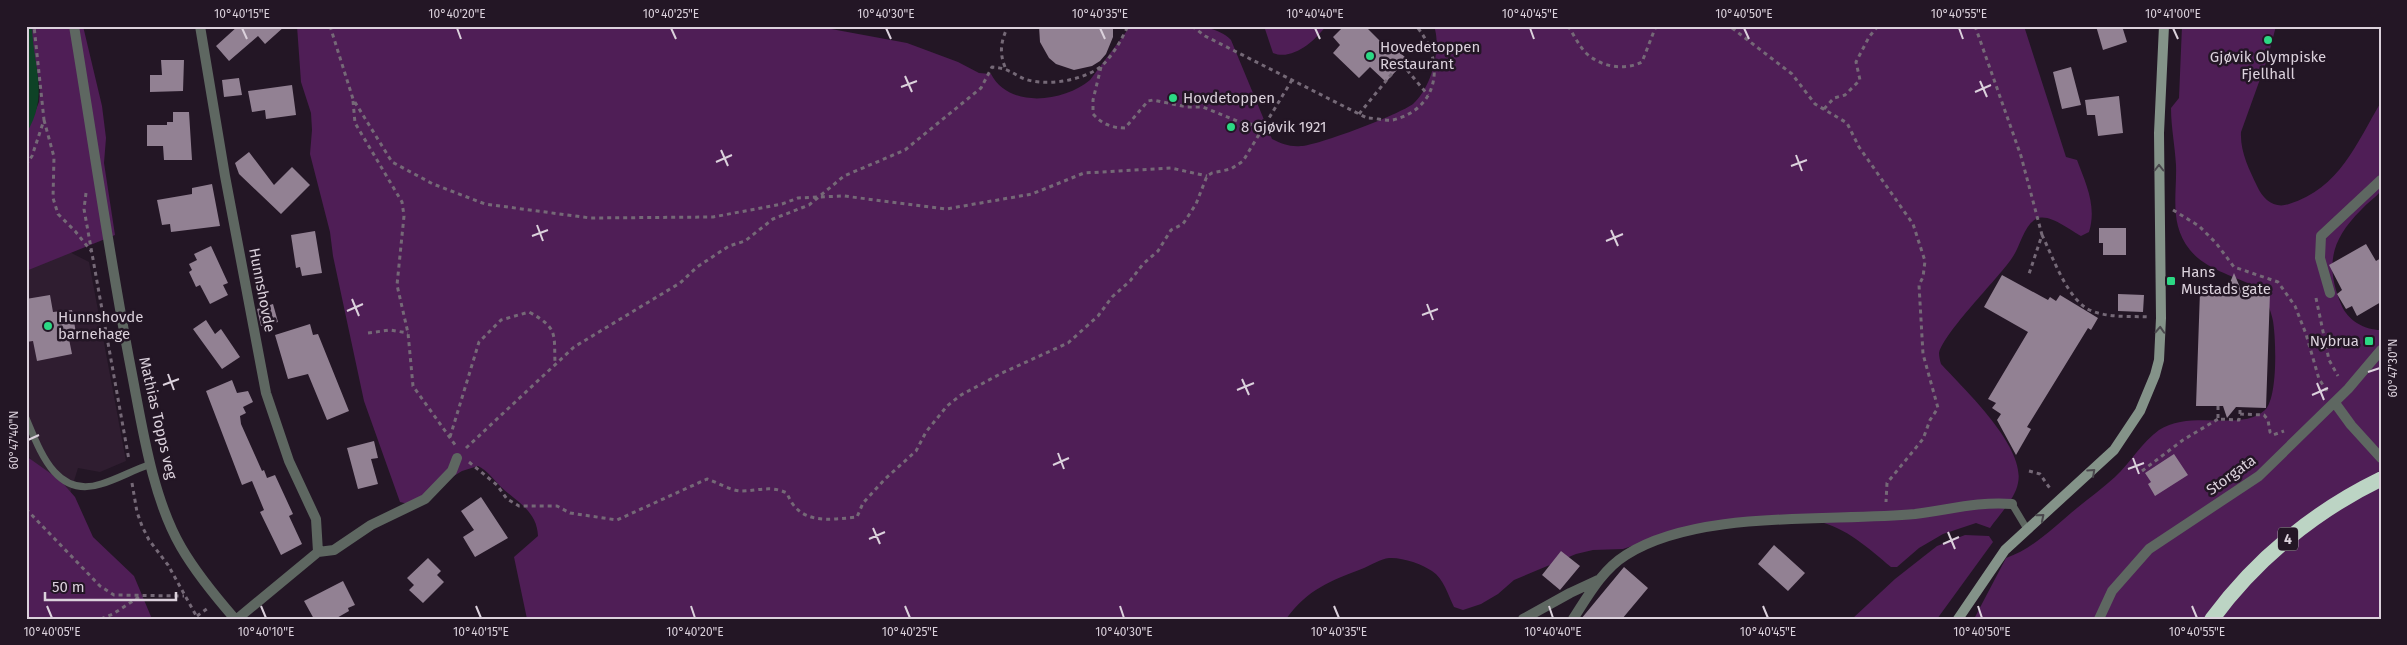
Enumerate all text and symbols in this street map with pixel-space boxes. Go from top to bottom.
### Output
text: 10°40'15"E [214,7,270,21]
text: 10°40'20"E [428,7,486,21]
text: 10°40'25"E [643,7,699,21]
text: 10°40'30"E [857,7,915,21]
text: 10°40'35"E [1072,7,1128,21]
text: 10°40'40"E [1286,7,1344,21]
text: 10°40'45"E [1502,7,1558,21]
text: 10°40'50"E [1715,7,1773,21]
text: 10°40'55"E [1931,7,1987,21]
text: 10°41'00"E [2145,7,2201,21]
marker: Gjøvik Olympiske Fjellhall [2262,34,2274,46]
place label: Hovedetoppen Restaurant [1380,38,1480,73]
place label: Gjøvik Olympiske Fjellhall [2210,48,2326,83]
marker: Hovedetoppen Restaurant [1364,50,1376,62]
place label: Hovdetoppen [1183,89,1275,107]
marker: Hovdetoppen [1167,92,1179,104]
place label: 8 Gjøvik 1921 [1241,118,1326,136]
marker: 8 Gjøvik 1921 [1225,121,1237,133]
one-way arrow [2154,164,2165,172]
street label: Hunnshovde [245,246,279,334]
place label: Hans Mustads gate [2181,263,2271,298]
marker: Hans Mustads gate [2165,275,2177,287]
place label: Hunnshovde barnehage [58,308,143,343]
marker: Hunnshovde barnehage [42,320,54,332]
one-way arrow [2155,326,2166,334]
place label: Nybrua [2310,332,2359,350]
marker: Nybrua [2363,335,2375,347]
text: 60°47'30"N [2386,338,2400,398]
street label: Mathias Topps veg [135,355,181,481]
text: 60°47'40"N [7,411,21,470]
street label: Storgata [2203,451,2259,499]
one-way arrow [2086,469,2095,478]
one-way arrow [2035,514,2044,522]
road number: 4 [2278,528,2298,550]
scale bar [45,570,176,602]
text: 50 m [52,578,85,596]
text: 10°40'05"E [23,625,81,639]
text: 10°40'10"E [238,625,294,639]
text: 10°40'15"E [453,625,509,639]
text: 10°40'20"E [666,625,724,639]
text: 10°40'25"E [882,625,938,639]
text: 10°40'30"E [1095,625,1153,639]
text: 10°40'35"E [1311,625,1367,639]
text: 10°40'40"E [1524,625,1582,639]
text: 10°40'45"E [1740,625,1796,639]
text: 10°40'50"E [1953,625,2011,639]
text: 10°40'55"E [2169,625,2225,639]

